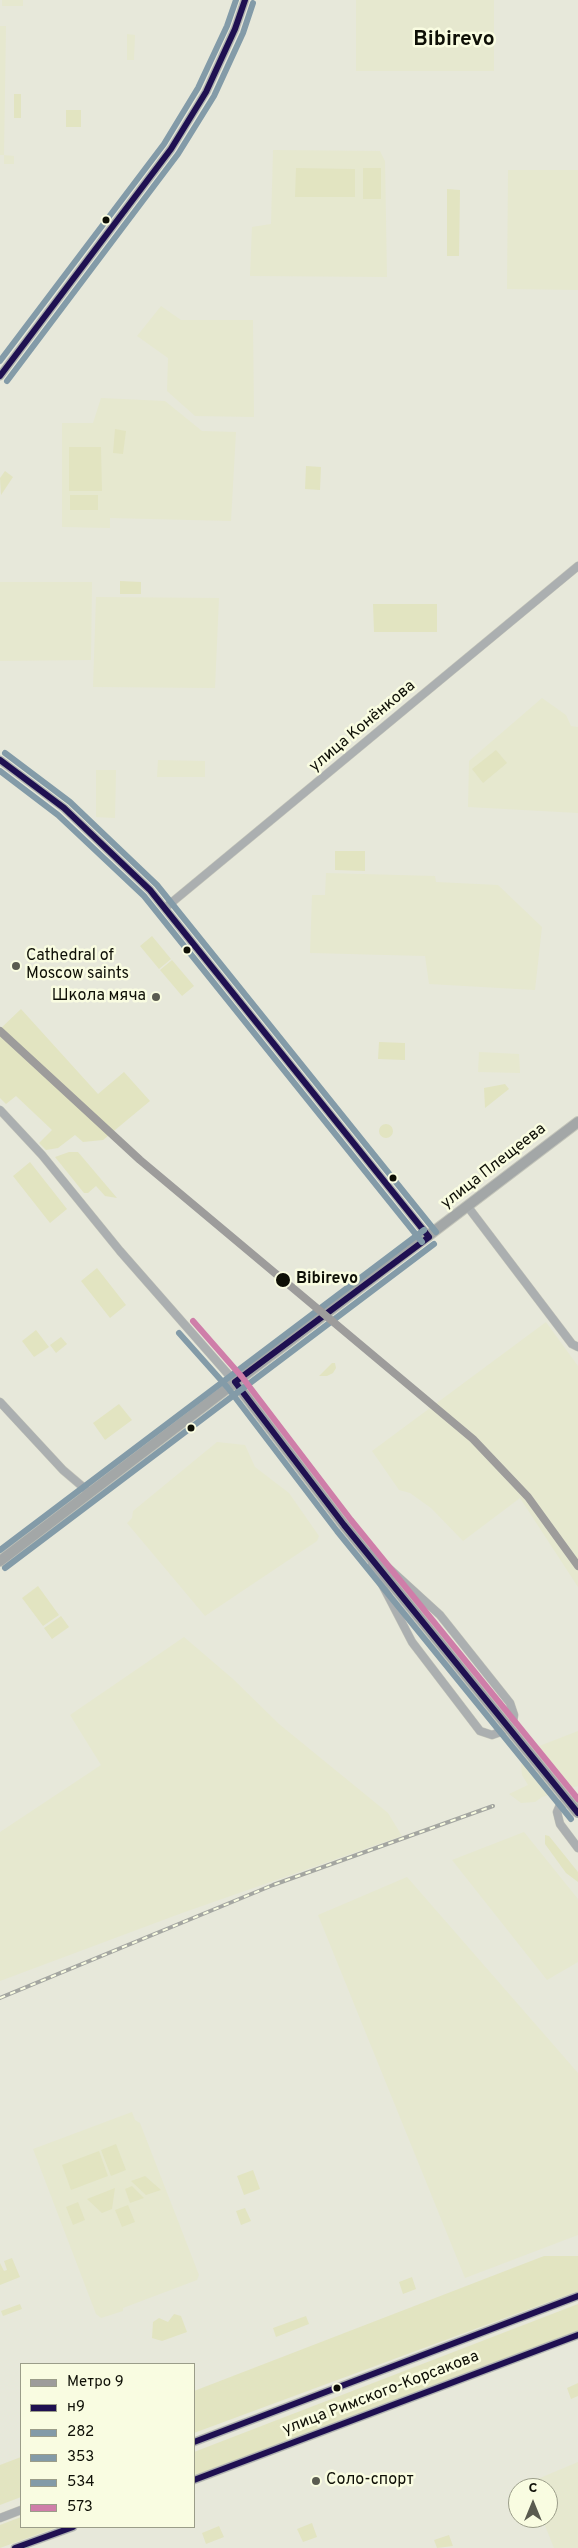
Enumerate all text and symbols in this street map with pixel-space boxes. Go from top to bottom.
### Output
district label: Bibirevo [413,28,495,54]
unlabelled marker [101,215,111,225]
street label: улица Конёнкова [306,677,420,777]
unlabelled marker [182,945,192,955]
place label: Cathedral of Moscow saints [26,947,129,985]
marker: Cathedral of Moscow saints [10,960,22,972]
place label: Школа мяча [52,987,146,1007]
marker: Школа мяча [150,991,162,1003]
street label: улица Плещеева [438,1120,550,1214]
unlabelled marker [388,1173,398,1183]
place label: Bibirevo [296,1270,358,1290]
marker: Bibirevo [274,1271,292,1289]
unlabelled marker [186,1423,196,1433]
street label: улица Римского-Корсакова [280,2348,482,2440]
legend [20,2363,195,2528]
text: Метро 9 [67,2373,124,2392]
unlabelled marker [332,2383,342,2393]
text: н9 [67,2398,85,2417]
text: 282 [67,2423,94,2442]
text: 353 [67,2448,94,2467]
place label: Соло-спорт [326,2471,414,2491]
text: 534 [67,2473,95,2492]
marker: Соло-спорт [310,2475,322,2487]
north arrow [508,2478,558,2528]
text: С [529,2480,537,2497]
text: 573 [67,2498,93,2517]

